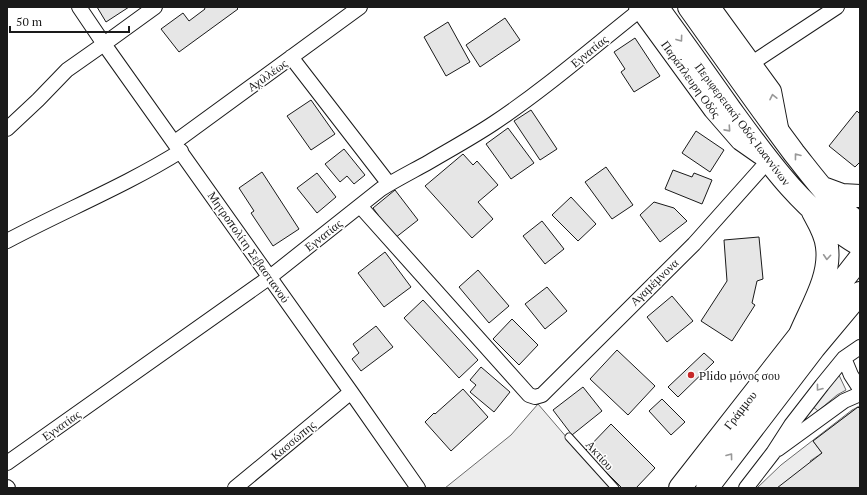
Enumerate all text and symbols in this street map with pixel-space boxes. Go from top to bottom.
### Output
scale bar [10,8,129,34]
text: 50 m [16,14,43,29]
street label: Εγνατίας [567,31,611,70]
one-way arrow [675,34,682,41]
street label: Παράπλευρη Οδός [658,38,724,121]
street label: Αχιλλέως [244,55,290,95]
street label: Περιφερειακή Οδός Ιωαννίνων [692,60,794,189]
one-way arrow [770,94,778,101]
one-way arrow [723,124,730,131]
one-way arrow [794,153,801,160]
street label: Μητροπολίτη Σεβαστιανού [205,188,293,306]
street label: Εγνατίας [301,216,345,254]
one-way arrow [822,254,831,260]
street label: Αγαμέμνονα [627,255,682,309]
place label: Plido μόνος σου [699,368,780,383]
marker: Plido μόνος σου [686,370,696,380]
one-way arrow [817,383,824,390]
street label: Γράμμου [720,388,760,432]
street label: Εγνατίας [39,406,83,444]
street label: Κασσώπης [268,417,319,463]
street label: Ακτίου [583,437,617,473]
one-way arrow [725,454,732,461]

